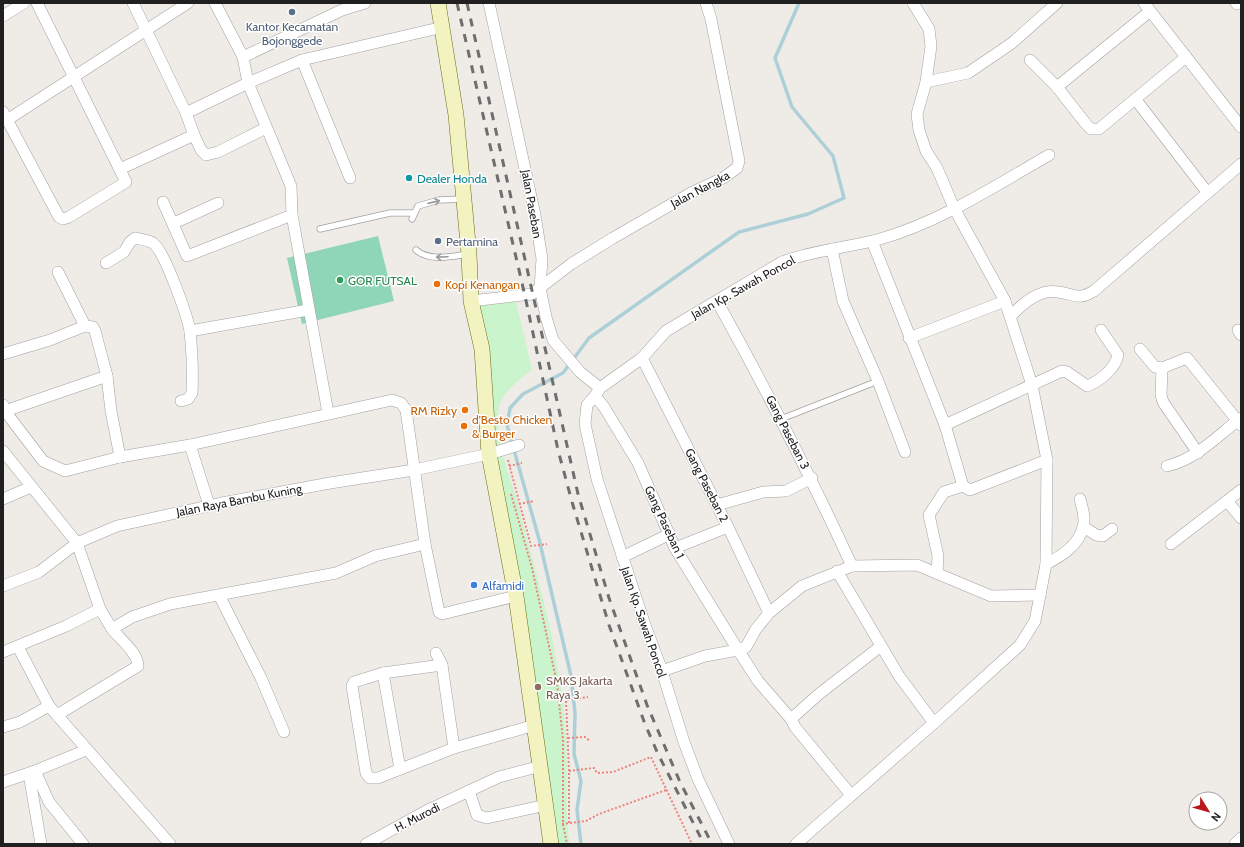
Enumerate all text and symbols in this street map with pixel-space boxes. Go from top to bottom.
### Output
marker: Kantor Kecamatan Bojonggede [287,7,297,17]
place label: Kantor Kecamatan Bojonggede [246,19,339,48]
street label: Jalan Nangka [667,167,732,211]
street label: Jalan Paseban [518,168,545,240]
place label: Dealer Honda [417,171,487,186]
marker: Dealer Honda [404,173,414,183]
one-way arrow [427,197,440,205]
place label: Pertamina [446,234,498,249]
marker: Pertamina [433,236,443,246]
street label: Jalan Kp. Sawah Poncol [688,252,798,322]
one-way arrow [436,253,449,261]
place label: GOR FUTSAL [348,273,417,288]
marker: GOR FUTSAL [335,275,345,285]
place label: Kopi Kenangan [445,277,520,292]
marker: Kopi Kenangan [432,279,442,289]
street label: Gang Paseban 3 [763,392,813,472]
place label: RM Rizky [411,403,457,418]
marker: RM Rizky [460,405,470,415]
place label: d'Besto Chicken & Burger [472,412,552,441]
marker: d'Besto Chicken & Burger [459,421,469,431]
street label: Gang Paseban 2 [682,446,732,524]
street label: Jalan Raya Bambu Kuning [174,480,304,520]
street label: Gang Paseban 1 [642,483,688,561]
street label: Jalan Kp. Sawah Poncol [618,564,670,680]
place label: Alfamidi [482,578,524,593]
marker: Alfamidi [469,580,479,590]
place label: SMKS Jakarta Raya 3 [546,673,613,702]
marker: SMKS Jakarta Raya 3 [533,682,543,692]
north arrow [1188,791,1228,831]
street label: H. Murodi [392,799,442,835]
text: N [1208,810,1224,824]

